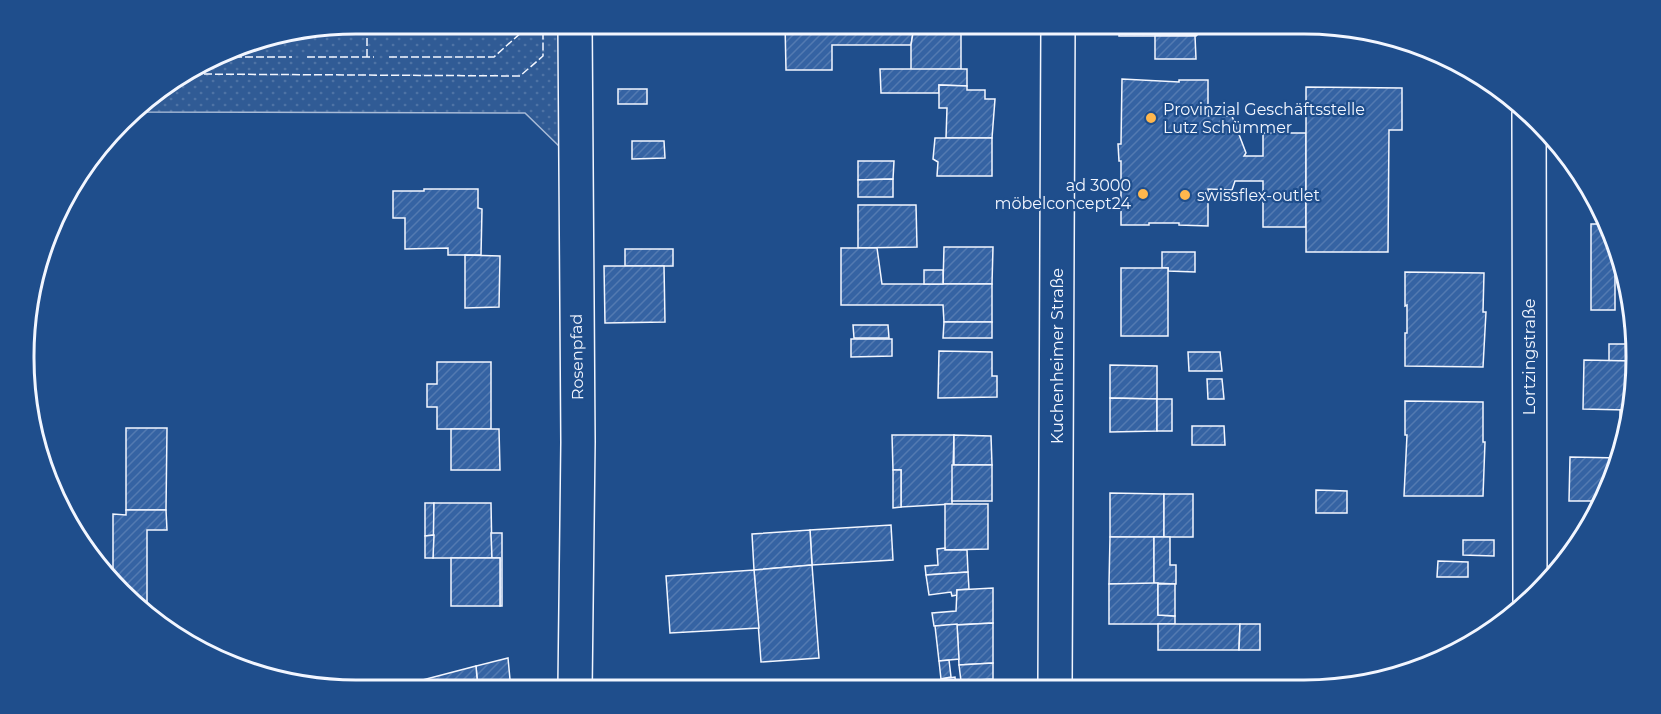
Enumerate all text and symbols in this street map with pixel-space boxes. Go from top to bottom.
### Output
place label: Provinzial Geschäftsstelle Lutz Schümmer [1163,100,1365,137]
marker: Provinzial Geschäftsstelle Lutz Schümmer [1144,111,1158,125]
place label: ad 3000 möbelconcept24 [994,176,1131,213]
place label: swissflex-outlet [1197,186,1321,205]
marker: ad 3000 möbelconcept24 [1136,187,1150,201]
marker: swissflex-outlet [1178,188,1192,202]
street label: Kuchenheimer Straße [1048,268,1067,444]
street label: Lortzingstraße [1520,299,1539,415]
street label: Rosenpfad [567,314,587,400]

